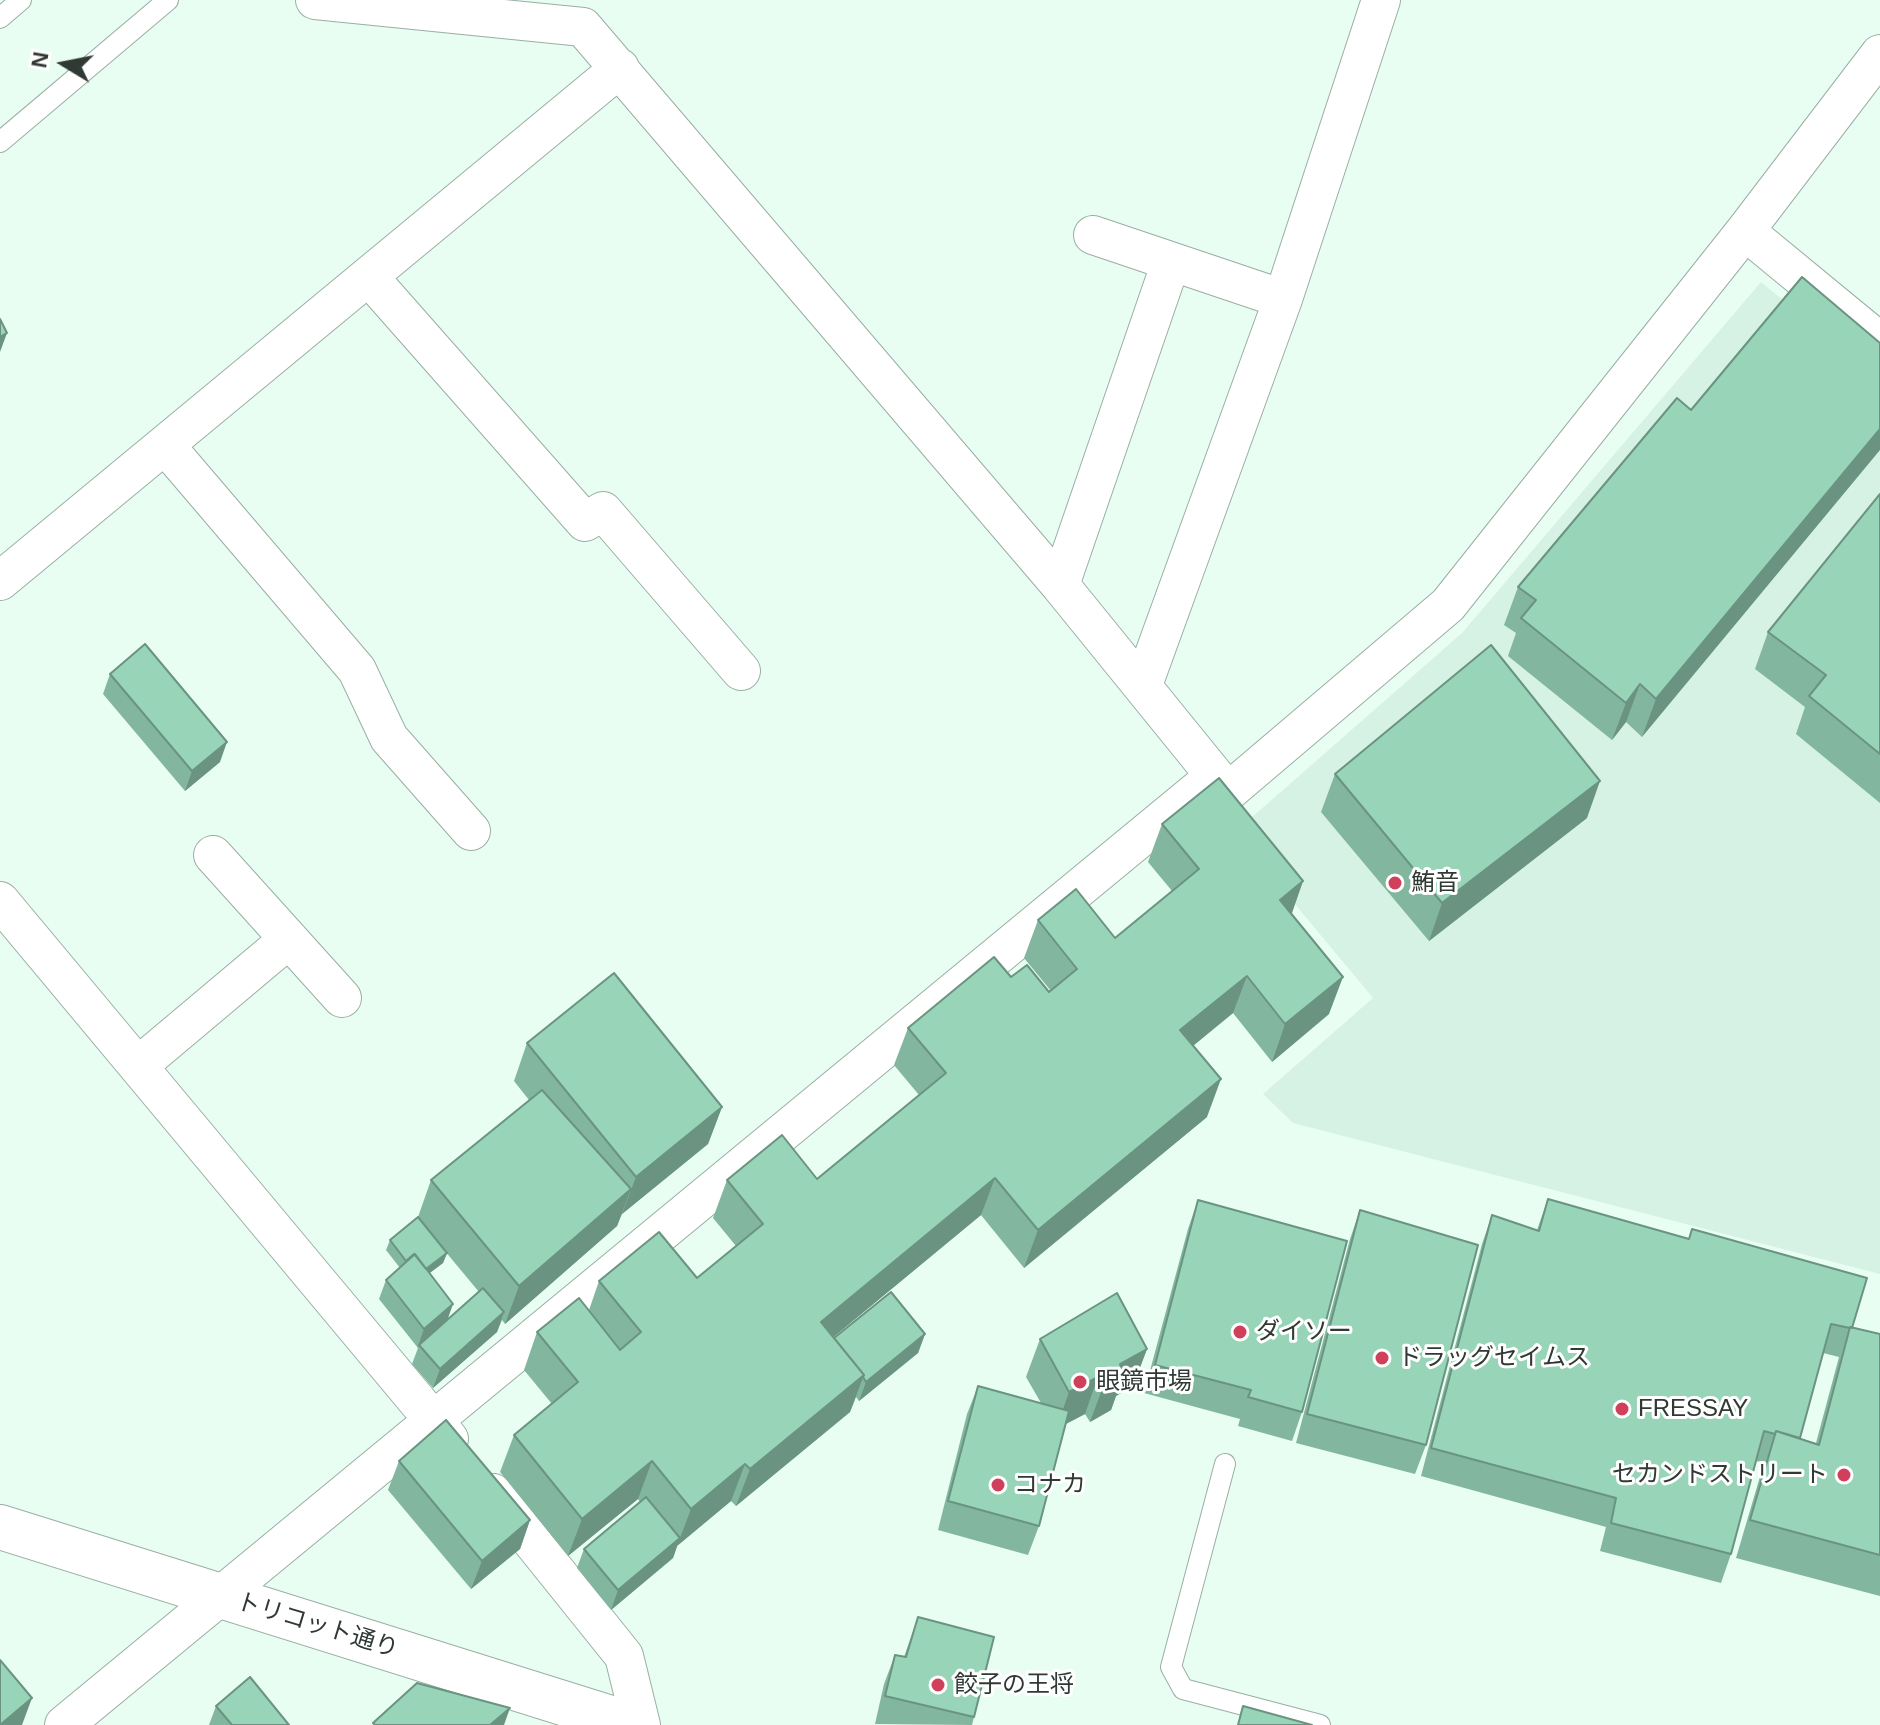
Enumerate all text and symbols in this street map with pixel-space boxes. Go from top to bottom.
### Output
north arrow [24,24,104,104]
text: N [26,50,54,70]
place label: 鮪音 [1411,869,1459,897]
marker: 鮪音 [1386,874,1404,892]
place label: ダイソー [1256,1318,1352,1346]
marker: ダイソー [1231,1323,1249,1341]
place label: ドラッグセイムス [1398,1344,1590,1372]
marker: ドラッグセイムス [1373,1349,1391,1367]
place label: 眼鏡市場 [1096,1368,1192,1396]
marker: 眼鏡市場 [1071,1373,1089,1391]
place label: FRESSAY [1638,1395,1748,1423]
marker: FRESSAY [1613,1400,1631,1418]
place label: セカンドストリート [1612,1461,1828,1489]
marker: セカンドストリート [1835,1466,1853,1484]
place label: コナカ [1014,1471,1086,1499]
marker: コナカ [989,1476,1007,1494]
street label: トリコット通り [232,1588,402,1664]
place label: 餃子の王将 [954,1671,1074,1699]
marker: 餃子の王将 [929,1676,947,1694]

